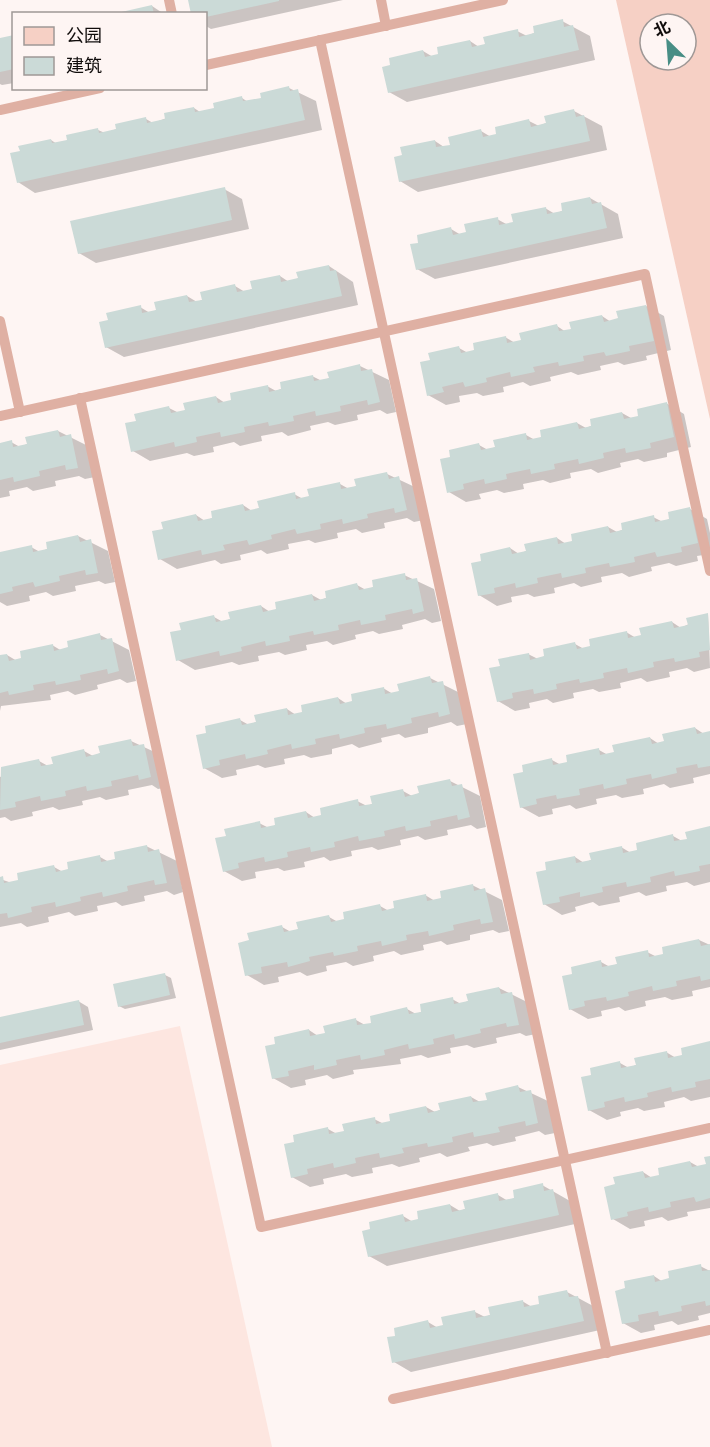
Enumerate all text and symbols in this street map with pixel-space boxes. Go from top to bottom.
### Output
legend [12,12,207,90]
north arrow [638,12,698,72]
text: 北 [651,17,673,41]
text: 公园 [66,25,102,46]
text: 建筑 [66,55,102,76]

